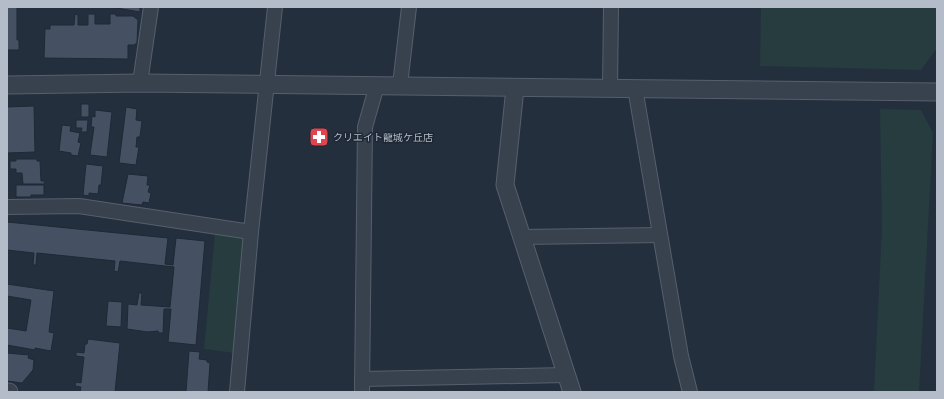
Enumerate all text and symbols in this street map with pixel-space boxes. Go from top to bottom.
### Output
pharmacy icon: クリエイト龍城ケ丘店 [308,126,330,148]
place label: クリエイト龍城ケ丘店 [333,131,433,144]

